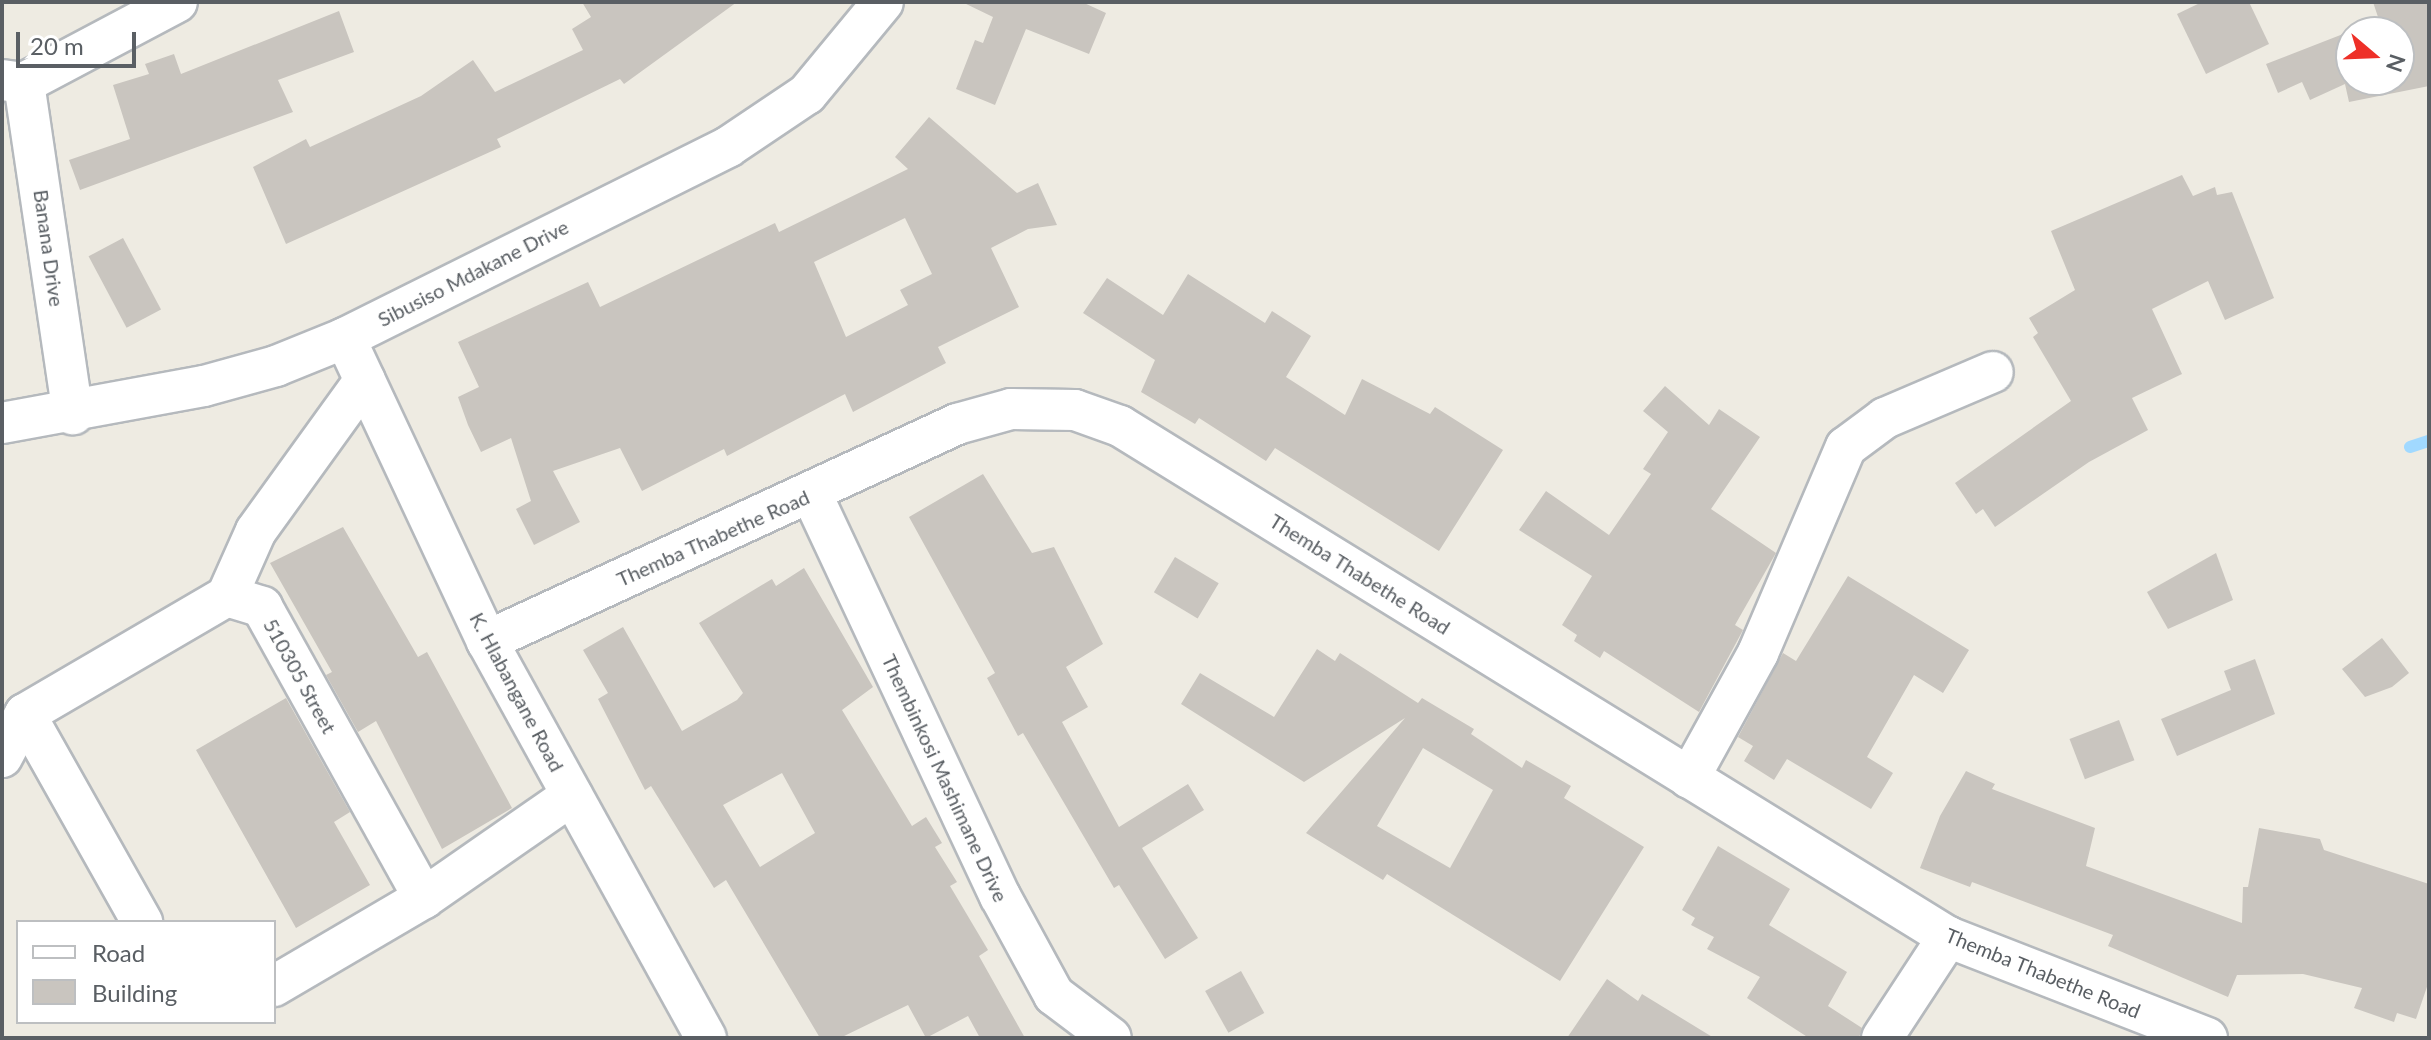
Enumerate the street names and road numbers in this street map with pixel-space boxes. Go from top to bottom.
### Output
street label: Banana Drive [29,188,69,308]
street label: Sibusiso Mdakane Drive [374,215,572,331]
street label: Themba Thabethe Road [613,485,813,591]
street label: Themba Thabethe Road [1265,508,1455,640]
street label: K. Hlabangane Road [465,608,569,776]
street label: 510305 Street [259,614,341,738]
street label: Thembinkosi Mashimane Drive [877,650,1013,906]
street label: Themba Thabethe Road [1942,923,2144,1023]

